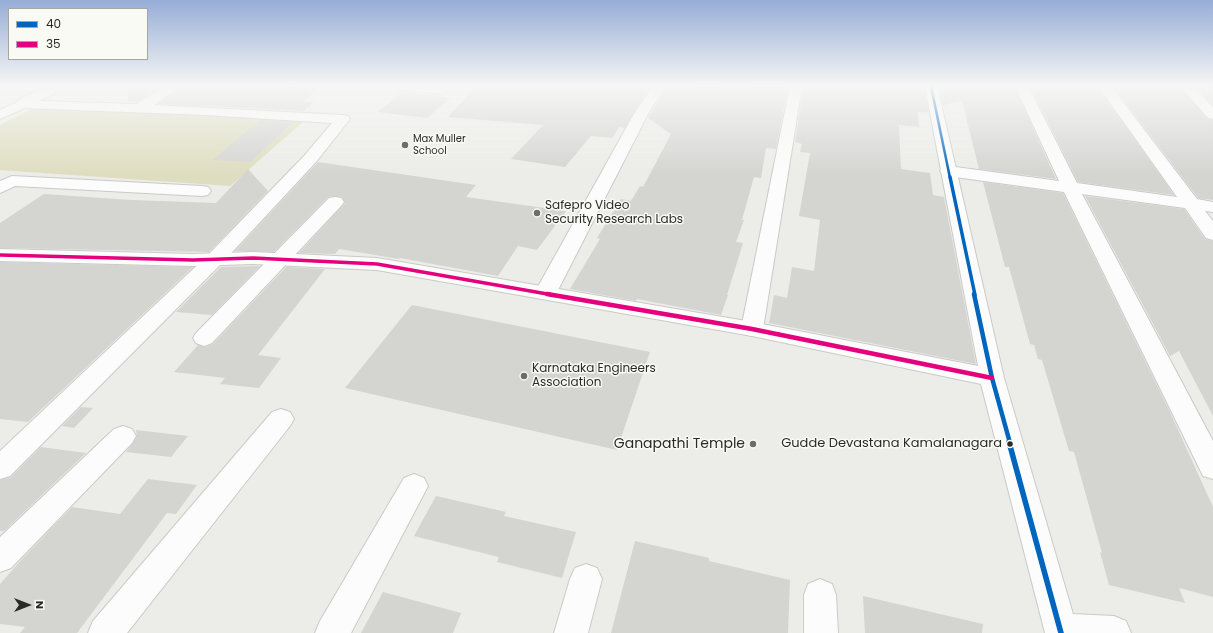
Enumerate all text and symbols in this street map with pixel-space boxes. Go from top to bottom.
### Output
legend [8,8,148,60]
text: 40 [46,15,61,32]
text: 35 [46,35,61,52]
place label: Max Muller School [413,133,466,156]
marker: Max Muller School [400,140,410,150]
place label: Safepro Video Security Research Labs [545,199,683,227]
marker: Safepro Video Security Research Labs [532,208,542,218]
place label: Karnataka Engineers Association [532,362,656,390]
marker: Karnataka Engineers Association [519,371,529,381]
place label: Ganapathi Temple [614,436,745,452]
place label: Gudde Devastana Kamalanagara [781,436,1002,452]
marker: Ganapathi Temple [748,439,758,449]
marker: Gudde Devastana Kamalanagara [1005,439,1015,449]
north arrow [8,585,48,625]
text: N [32,601,48,609]

